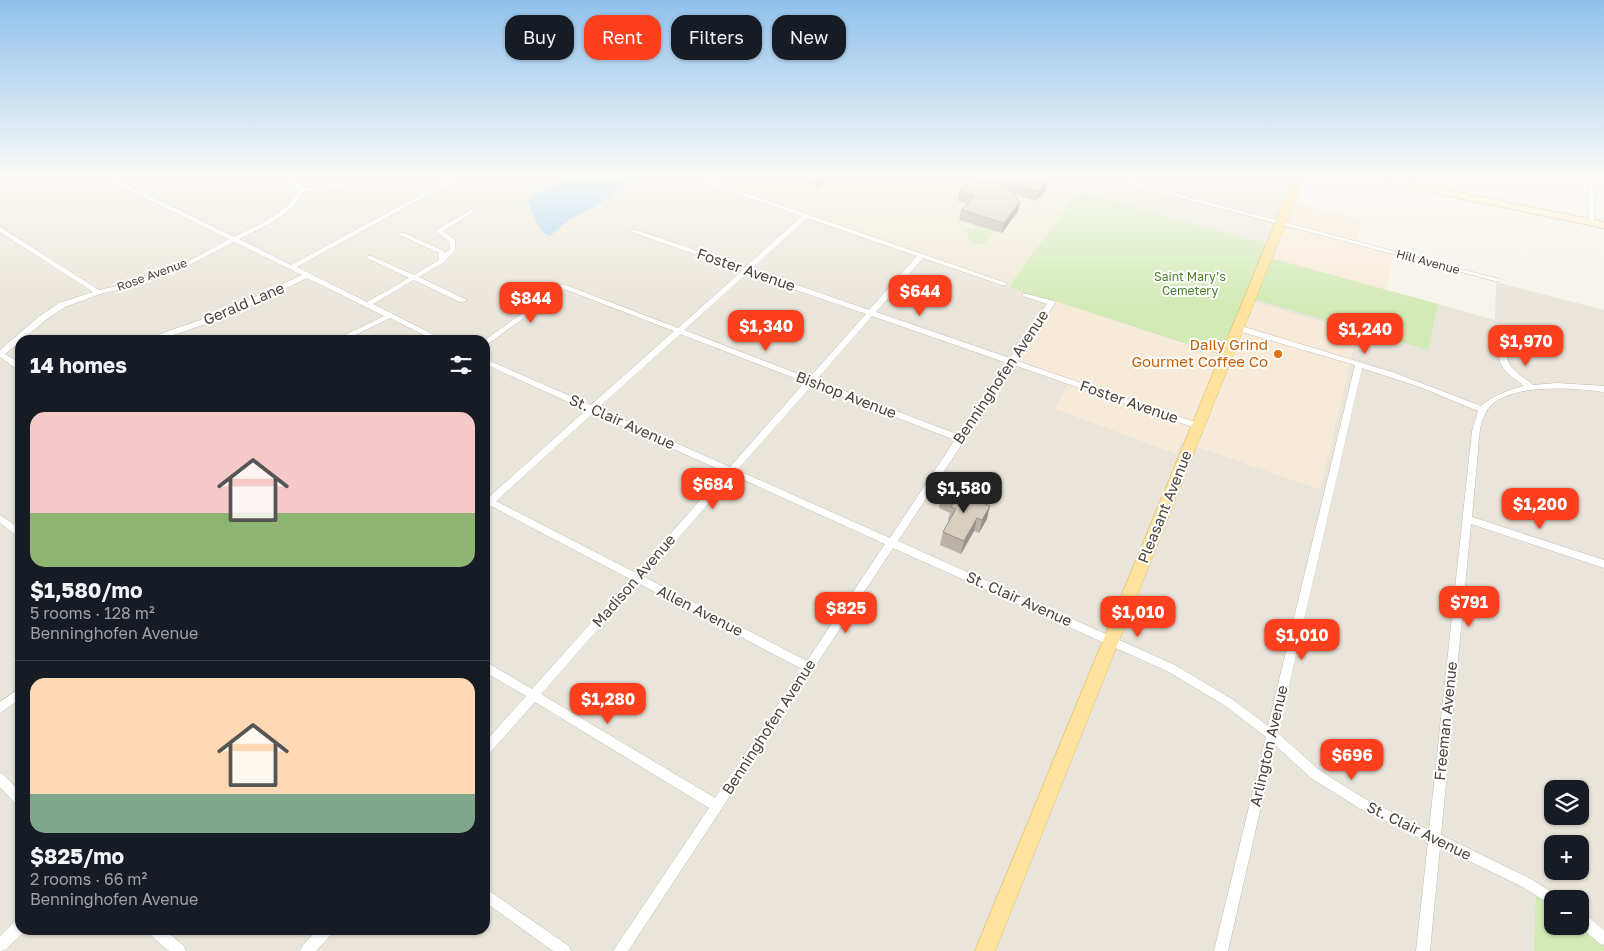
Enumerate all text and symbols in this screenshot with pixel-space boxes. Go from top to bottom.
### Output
chip: Buy [505,15,574,60]
chip: Rent [584,15,661,60]
chip: Filters [671,15,762,60]
chip: New [772,15,846,60]
street label: Foster Avenue [695,244,798,294]
street label: Hill Avenue [1395,246,1462,277]
street label: Rose Avenue [115,255,189,294]
park label: Saint Mary’s Cemetery [1154,269,1226,298]
pin: $644 [890,274,950,317]
street label: Gerald Lane [200,278,287,328]
text: $644 [900,281,940,301]
pin: $844 [501,282,561,324]
text: $844 [511,288,551,308]
street label: Benninghofen Avenue [949,306,1052,447]
pin: $1,340 [725,310,807,352]
pin: $1,240 [1324,312,1406,355]
text: $1,340 [739,316,793,336]
text: $1,240 [1338,319,1392,339]
pin: $1,970 [1485,324,1567,367]
text: $1,970 [1499,331,1553,351]
place label: Daily Grind Gourmet Coffee Co [1131,335,1268,370]
marker: Daily Grind Gourmet Coffee Co [1272,348,1284,360]
icon: filters [447,351,475,379]
text: 14 homes [30,352,127,378]
street label: Bishop Avenue [794,367,899,422]
street label: Foster Avenue [1078,376,1181,426]
street label: St. Clair Avenue [567,390,678,453]
icon: home [208,445,298,535]
street label: Pleasant Avenue [1133,447,1195,566]
pin: $684 [683,468,743,510]
pin: $1,580 [923,472,1005,514]
text: $684 [692,474,734,494]
text: $1,580 [937,478,991,498]
pin: $1,200 [1499,488,1581,530]
text: $1,200 [1513,494,1567,514]
street label: Madison Avenue [588,530,679,631]
street label: St. Clair Avenue [964,567,1075,630]
text: $1,580/mo [30,577,143,603]
street label: Allen Avenue [655,581,747,640]
pin: $791 [1439,586,1499,628]
pin: $825 [816,592,876,634]
text: $791 [1450,592,1488,612]
pin: $1,010 [1097,596,1179,638]
text: $825 [826,598,866,618]
text: $1,010 [1111,602,1165,622]
text: 5 rooms · 128 m² [30,603,155,623]
pin: $1,010 [1261,618,1343,661]
text: Benninghofen Avenue [30,623,198,643]
text: $1,010 [1275,625,1329,645]
street label: Benninghofen Avenue [718,655,819,797]
street label: Freeman Avenue [1430,660,1460,781]
pin: $1,280 [567,682,649,725]
street label: Arlington Avenue [1245,683,1291,808]
text: $1,280 [581,689,635,709]
icon: home [208,710,298,800]
pin: $696 [1322,738,1382,781]
text: $696 [1331,745,1373,765]
map controls [1544,780,1589,935]
button: layers [1544,780,1589,825]
street label: St. Clair Avenue [1364,797,1475,863]
button: + [1544,835,1589,880]
text: $825/mo [30,843,124,869]
text: 2 rooms · 66 m² [30,869,147,889]
text: Benninghofen Avenue [30,889,198,909]
button: − [1544,890,1589,935]

